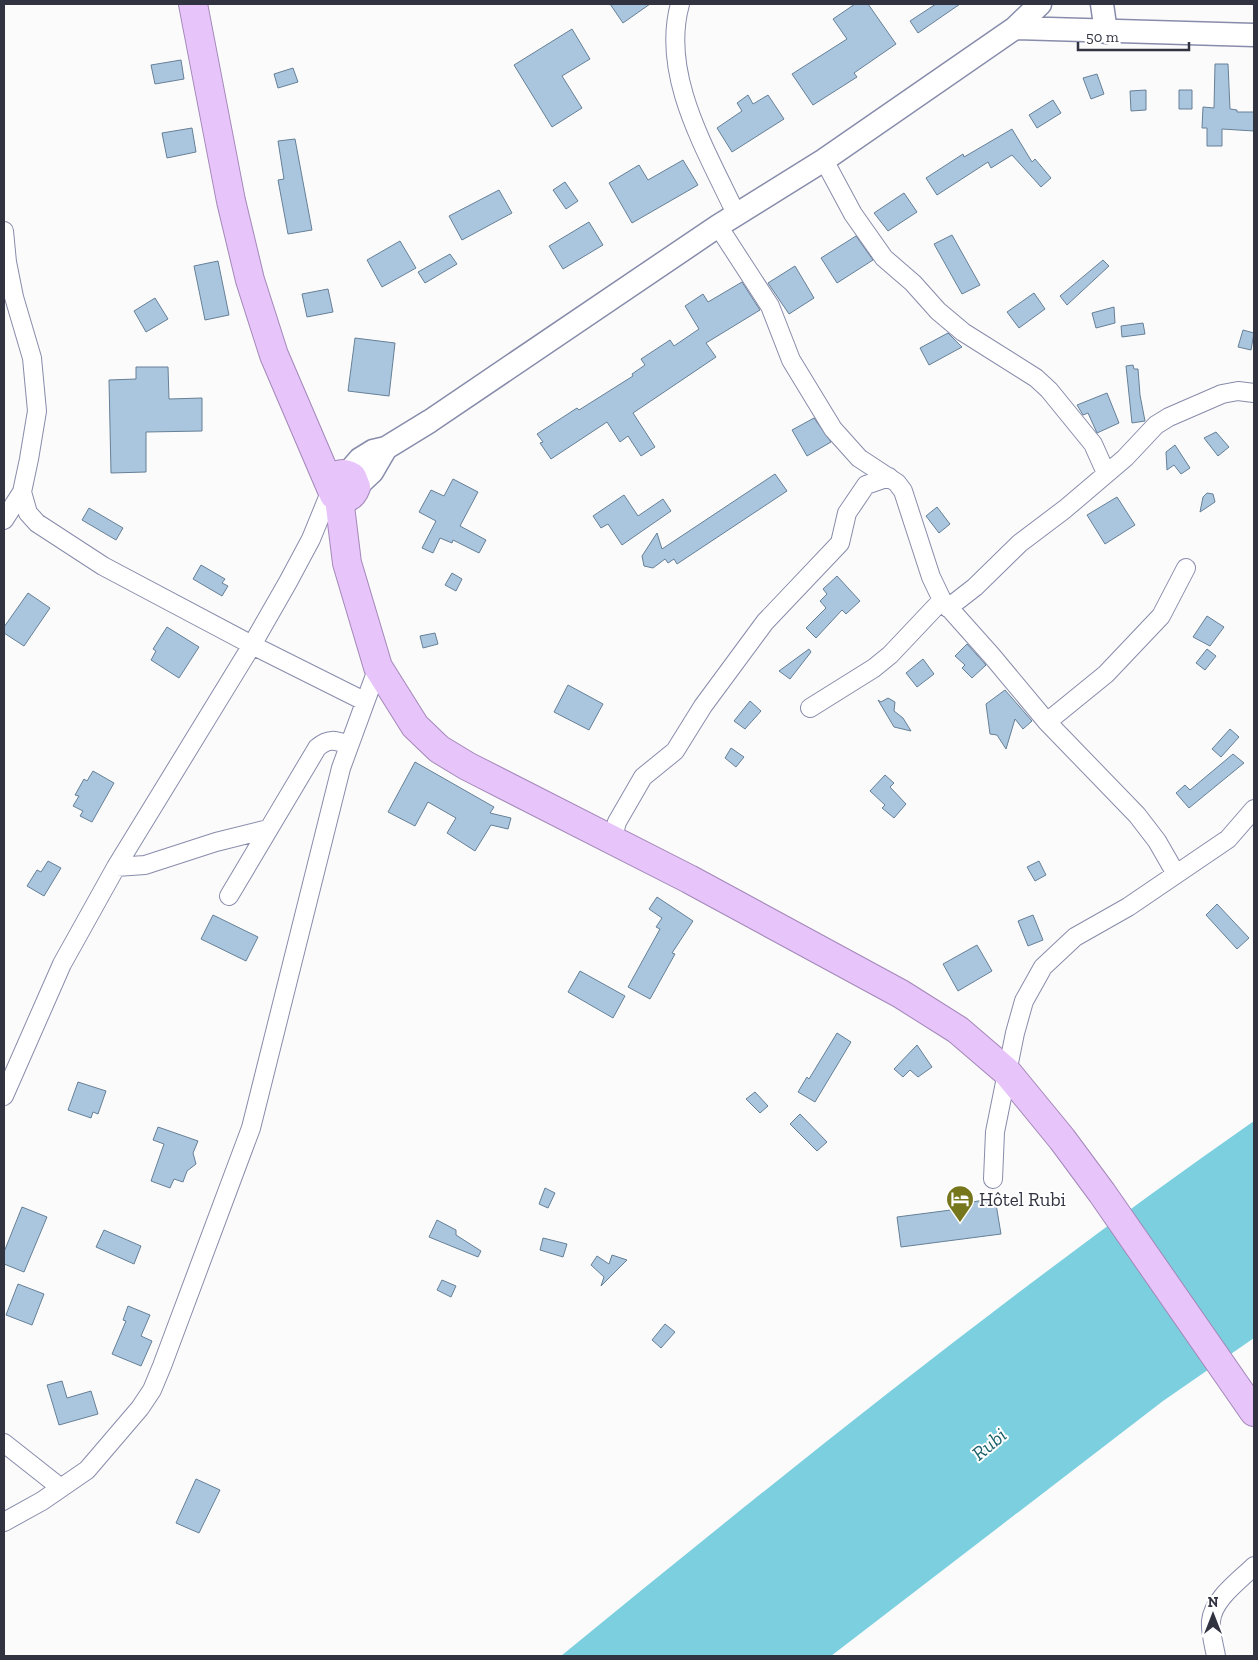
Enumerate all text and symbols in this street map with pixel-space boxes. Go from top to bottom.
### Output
scale bar [1078,20,1189,52]
text: 50 m [1086,28,1119,46]
hotel icon: Hôtel Rubi [945,1184,975,1223]
place label: Hôtel Rubi [979,1188,1066,1211]
water label: Rubi [967,1423,1011,1465]
north arrow [1188,1590,1238,1640]
text: N [1208,1594,1219,1611]

